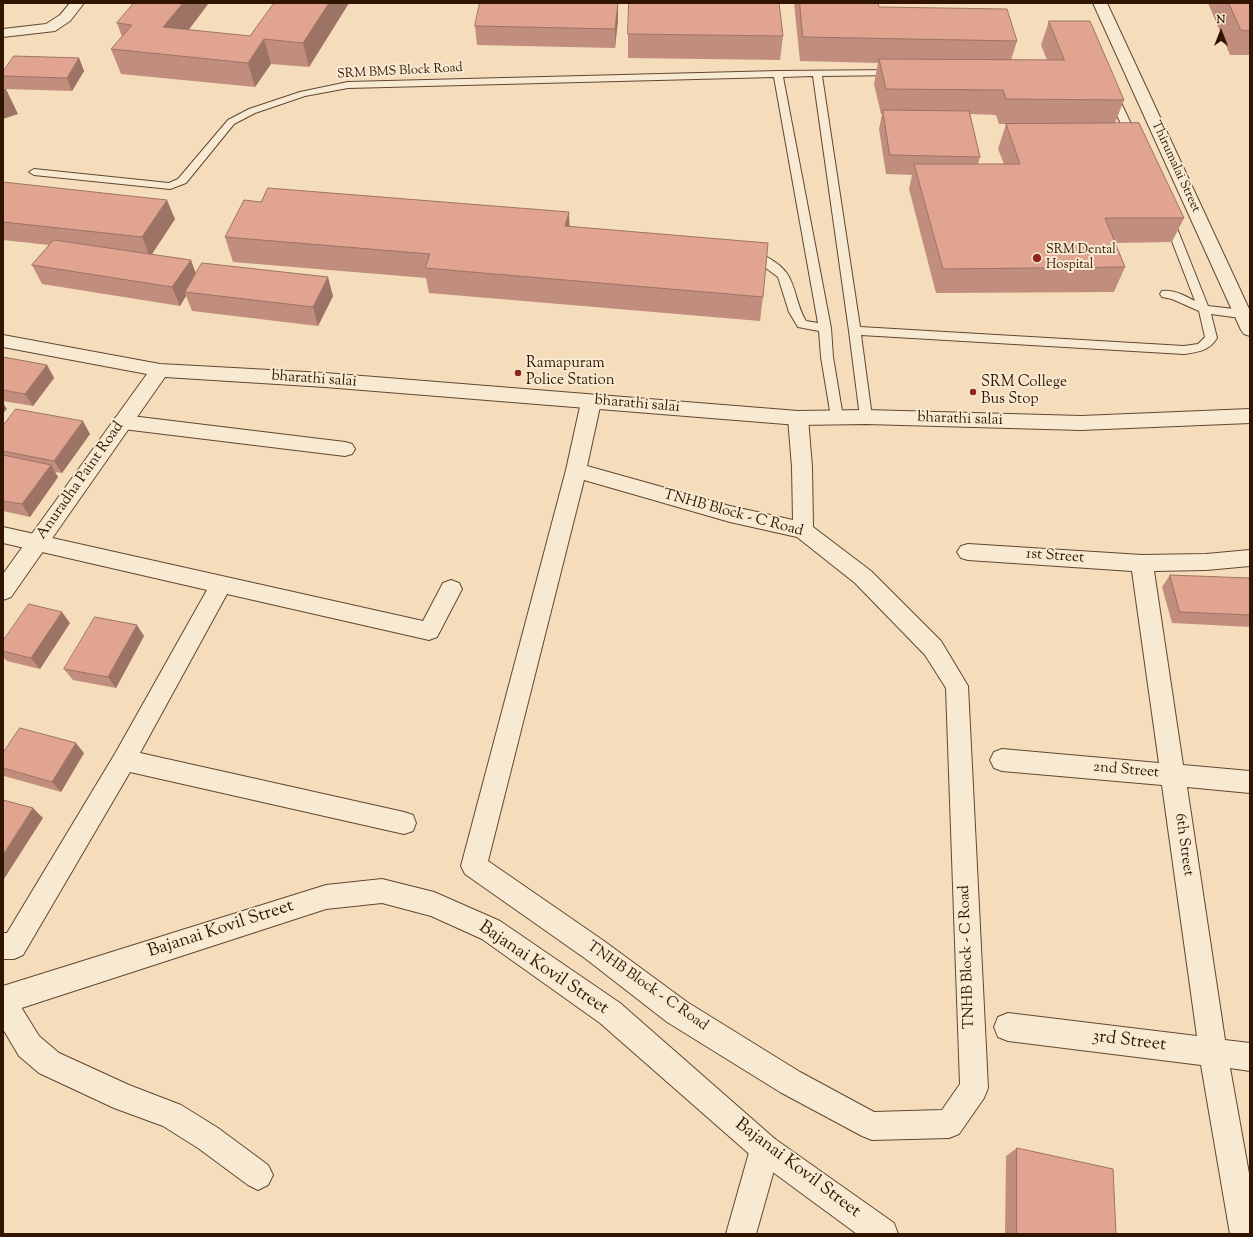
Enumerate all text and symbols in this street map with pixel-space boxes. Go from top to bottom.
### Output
north arrow [1201,12,1241,52]
text: N [1217,12,1225,28]
street label: SRM BMS Block Road [337,61,463,83]
street label: Thirumalai Street [1147,119,1203,215]
place label: SRM Dental Hospital [1046,243,1116,274]
marker: SRM Dental Hospital [1031,252,1043,264]
place label: Ramapuram Police Station [526,355,614,390]
street label: bharathi salai [271,368,357,392]
marker: Ramapuram Police Station [513,368,523,378]
place label: SRM College Bus Stop [981,374,1067,409]
marker: SRM College Bus Stop [968,387,978,397]
street label: bharathi salai [594,392,680,418]
street label: bharathi salai [917,410,1003,430]
street label: Anuradha Paint Road [34,419,128,543]
street label: TNHB Block - C Road [661,487,805,541]
street label: 1st Street [1025,546,1085,568]
street label: 2nd Street [1092,759,1160,783]
street label: 6th Street [1170,812,1196,878]
street label: TNHB Block - C Road [956,885,980,1029]
street label: Bajanai Kovil Street [145,896,297,964]
street label: Bajanai Kovil Street [474,918,612,1020]
street label: TNHB Block - C Road [583,938,711,1036]
street label: 3rd Street [1091,1027,1167,1057]
street label: Bajanai Kovil Street [730,1115,864,1223]

